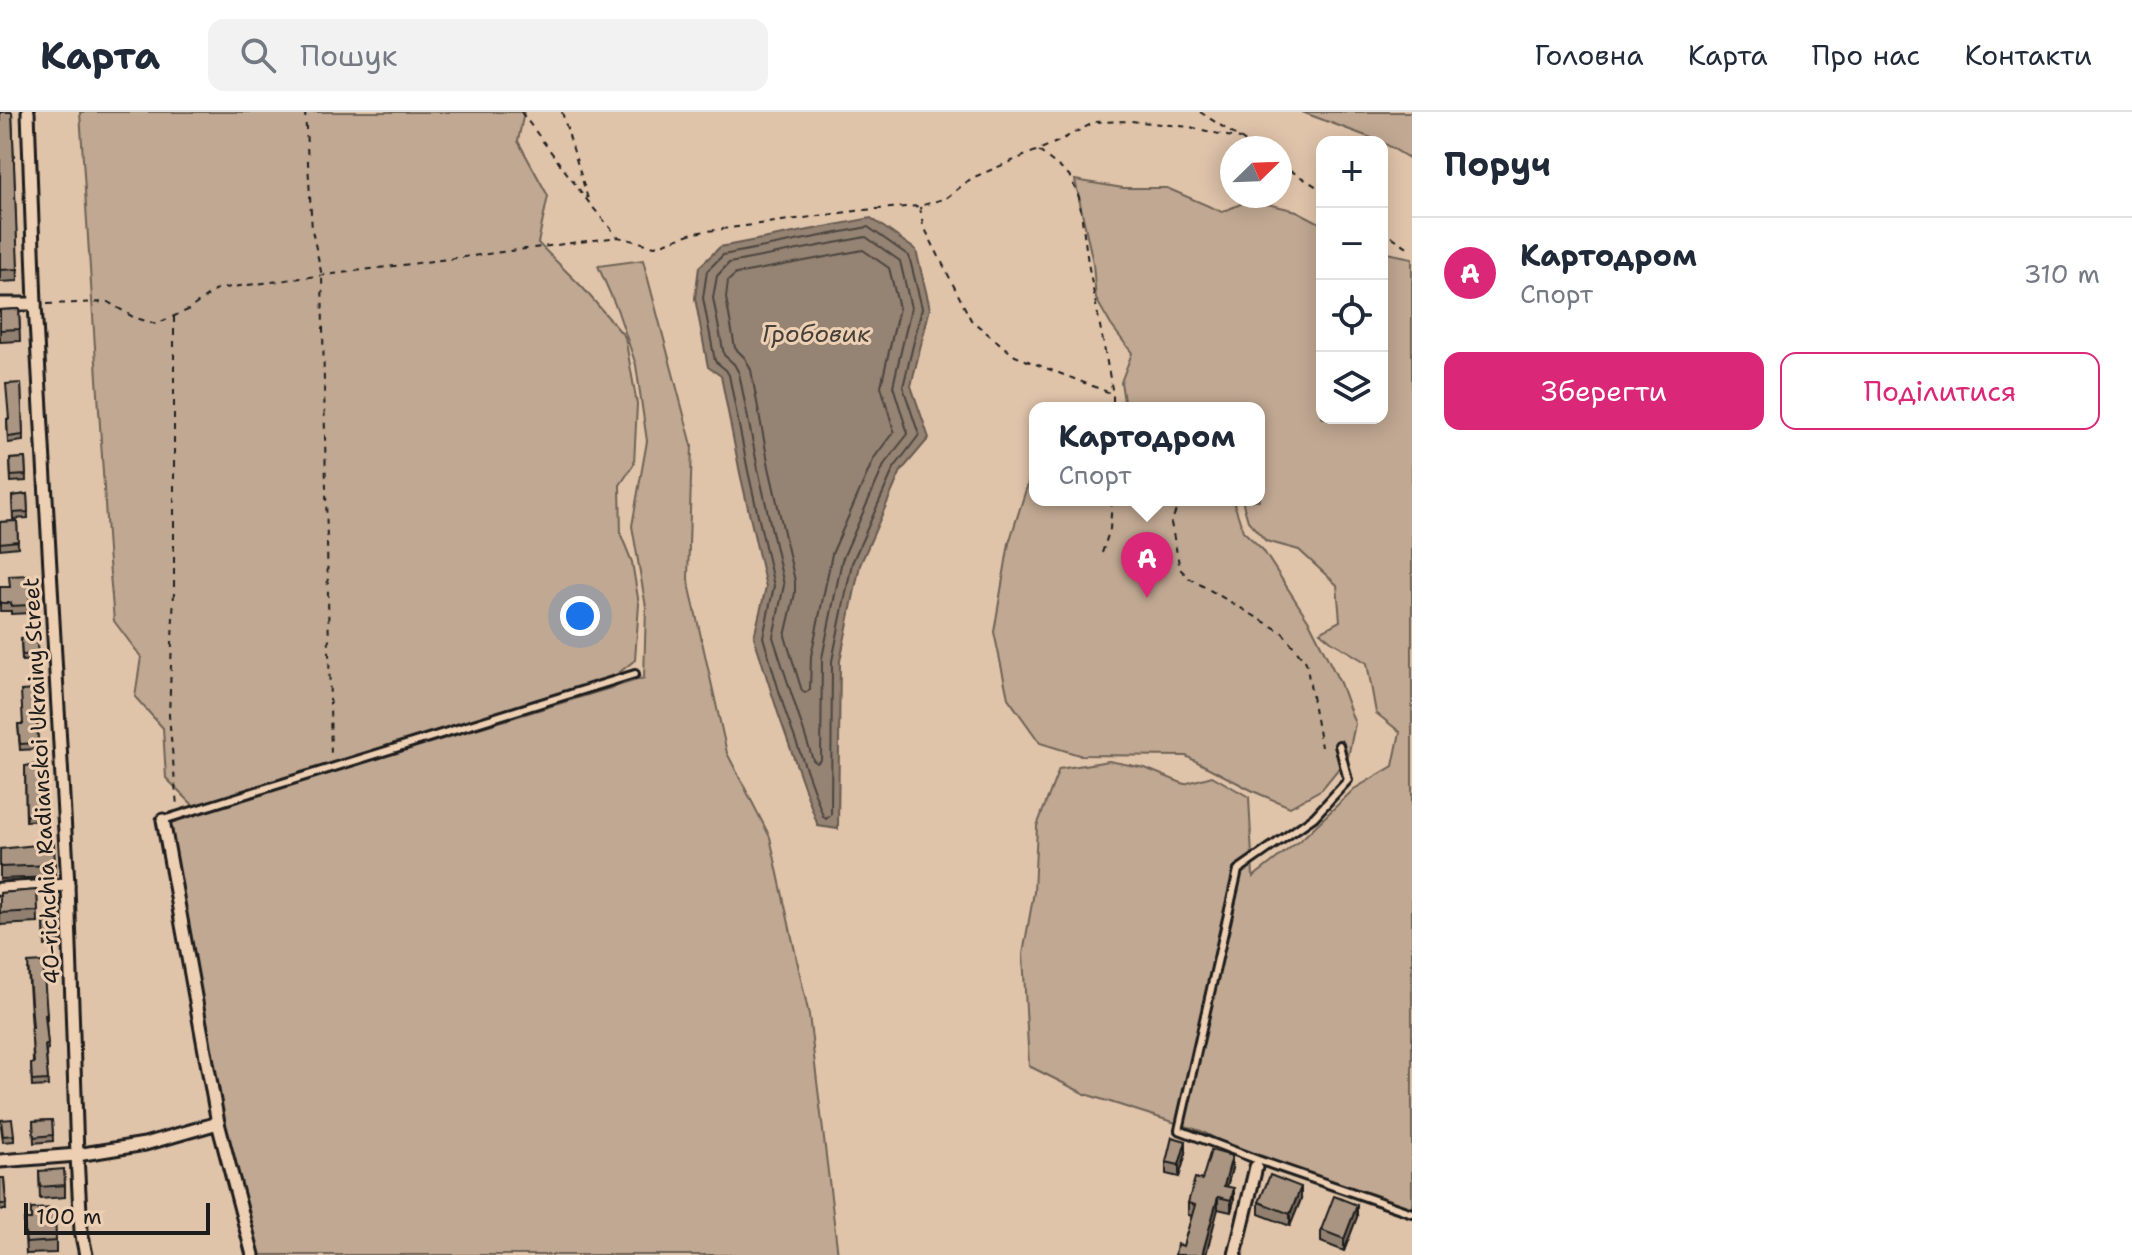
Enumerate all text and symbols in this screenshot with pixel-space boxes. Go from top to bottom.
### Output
search box [208,19,768,91]
text: Карта [40,30,160,81]
icon: search [236,33,280,77]
text: Пошук [300,35,398,76]
text: Головна [1534,36,1644,74]
text: Карта [1688,36,1768,74]
text: Про нас [1812,36,1920,74]
text: Контакти [1964,36,2092,74]
north arrow [1220,136,1292,208]
map controls [1316,136,1388,424]
button: + [1316,136,1388,208]
text: Поруч [1444,141,1551,187]
button: − [1316,208,1388,280]
text: Картодром [1520,235,1697,276]
text: A [1460,256,1480,291]
text: 310 m [2024,256,2100,291]
text: Спорт [1520,276,1593,311]
button: locate [1316,280,1388,352]
water label: Гробовик [762,318,871,350]
button: layers [1316,352,1388,424]
button: Зберегти [1444,352,1764,430]
button: Поділитися [1780,352,2100,430]
popup [1029,402,1265,506]
text: Картодром [1059,416,1236,457]
text: Спорт [1059,457,1131,492]
pin: A [1121,532,1173,598]
street label: 40-richchia Radianskoi Ukrainy Street [16,577,67,985]
your location [560,596,600,636]
scale bar [24,1199,210,1235]
text: 100 m [36,1202,102,1231]

